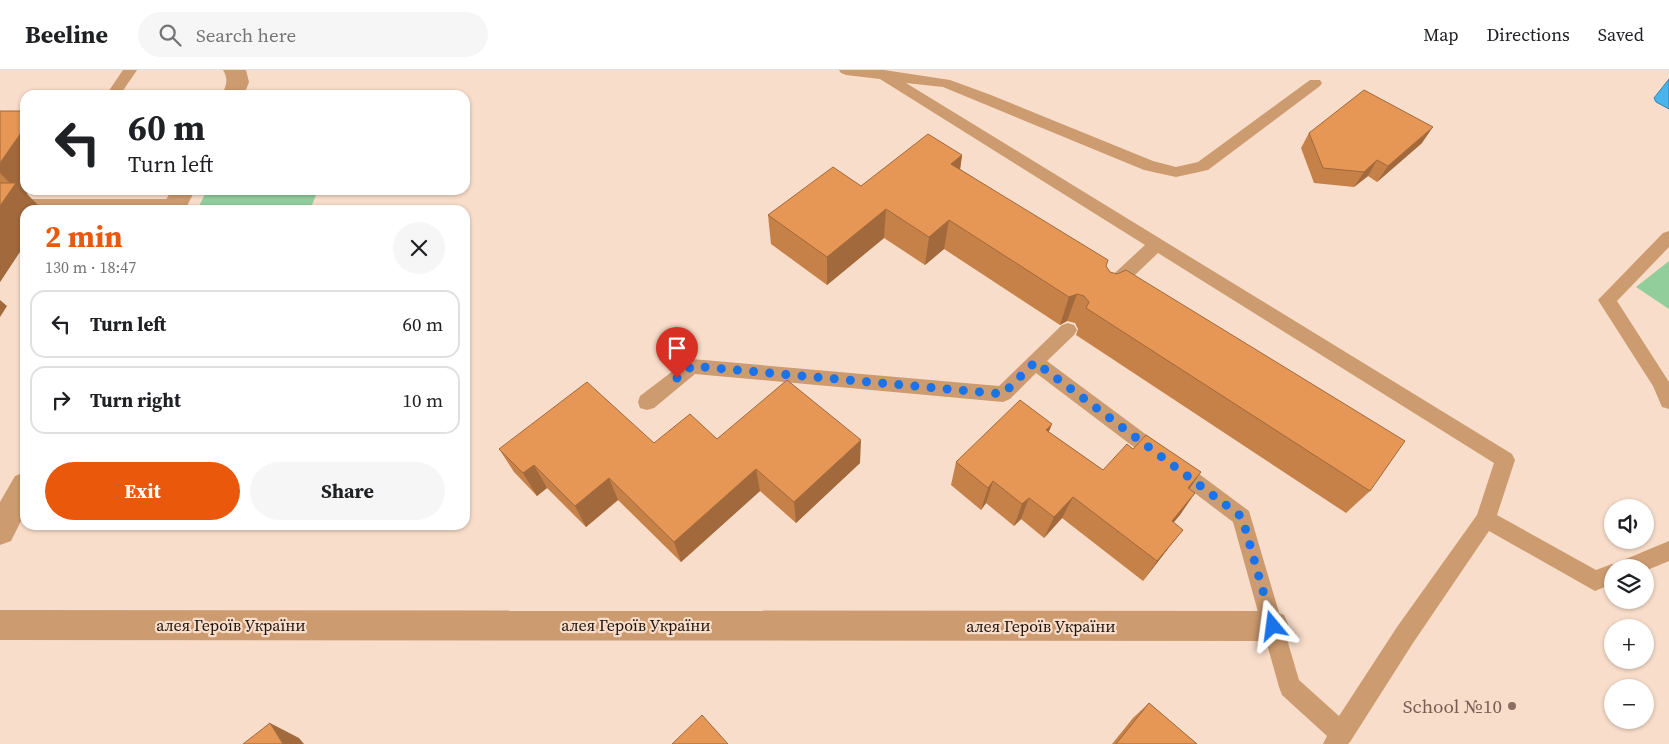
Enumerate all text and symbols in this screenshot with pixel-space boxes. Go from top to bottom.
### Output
search box [138,12,488,57]
text: Beeline [25,18,108,51]
icon: search [156,21,184,49]
text: Search here [196,22,296,48]
text: Map [1423,22,1459,47]
text: Directions [1487,22,1570,47]
text: Saved [1598,22,1644,47]
text: 60 m [128,104,205,152]
icon: left [45,110,110,175]
text: Turn left [128,149,213,179]
text: 2 min [45,216,123,257]
button: close [393,222,445,274]
text: 130 m · 18:47 [45,256,136,278]
icon: left [47,310,75,338]
text: Turn left [90,311,166,337]
text: 60 m [402,311,443,337]
pin [656,327,698,378]
icon: arrive [663,334,691,362]
icon: right [47,386,75,414]
text: Turn right [90,387,181,413]
text: 10 m [402,387,443,413]
button: Exit [45,462,240,520]
button: Share [250,462,445,520]
map controls [1604,499,1654,729]
button: sound [1604,499,1654,549]
button: layers [1604,559,1654,609]
position arrow [1246,599,1298,651]
street label: алея Героїв України [156,614,306,636]
street label: алея Героїв України [561,614,711,636]
street label: алея Героїв України [966,615,1116,637]
button: + [1604,619,1654,669]
button: − [1604,679,1654,729]
place label: School №10 [1403,693,1502,719]
marker: School №10 [1506,700,1518,712]

